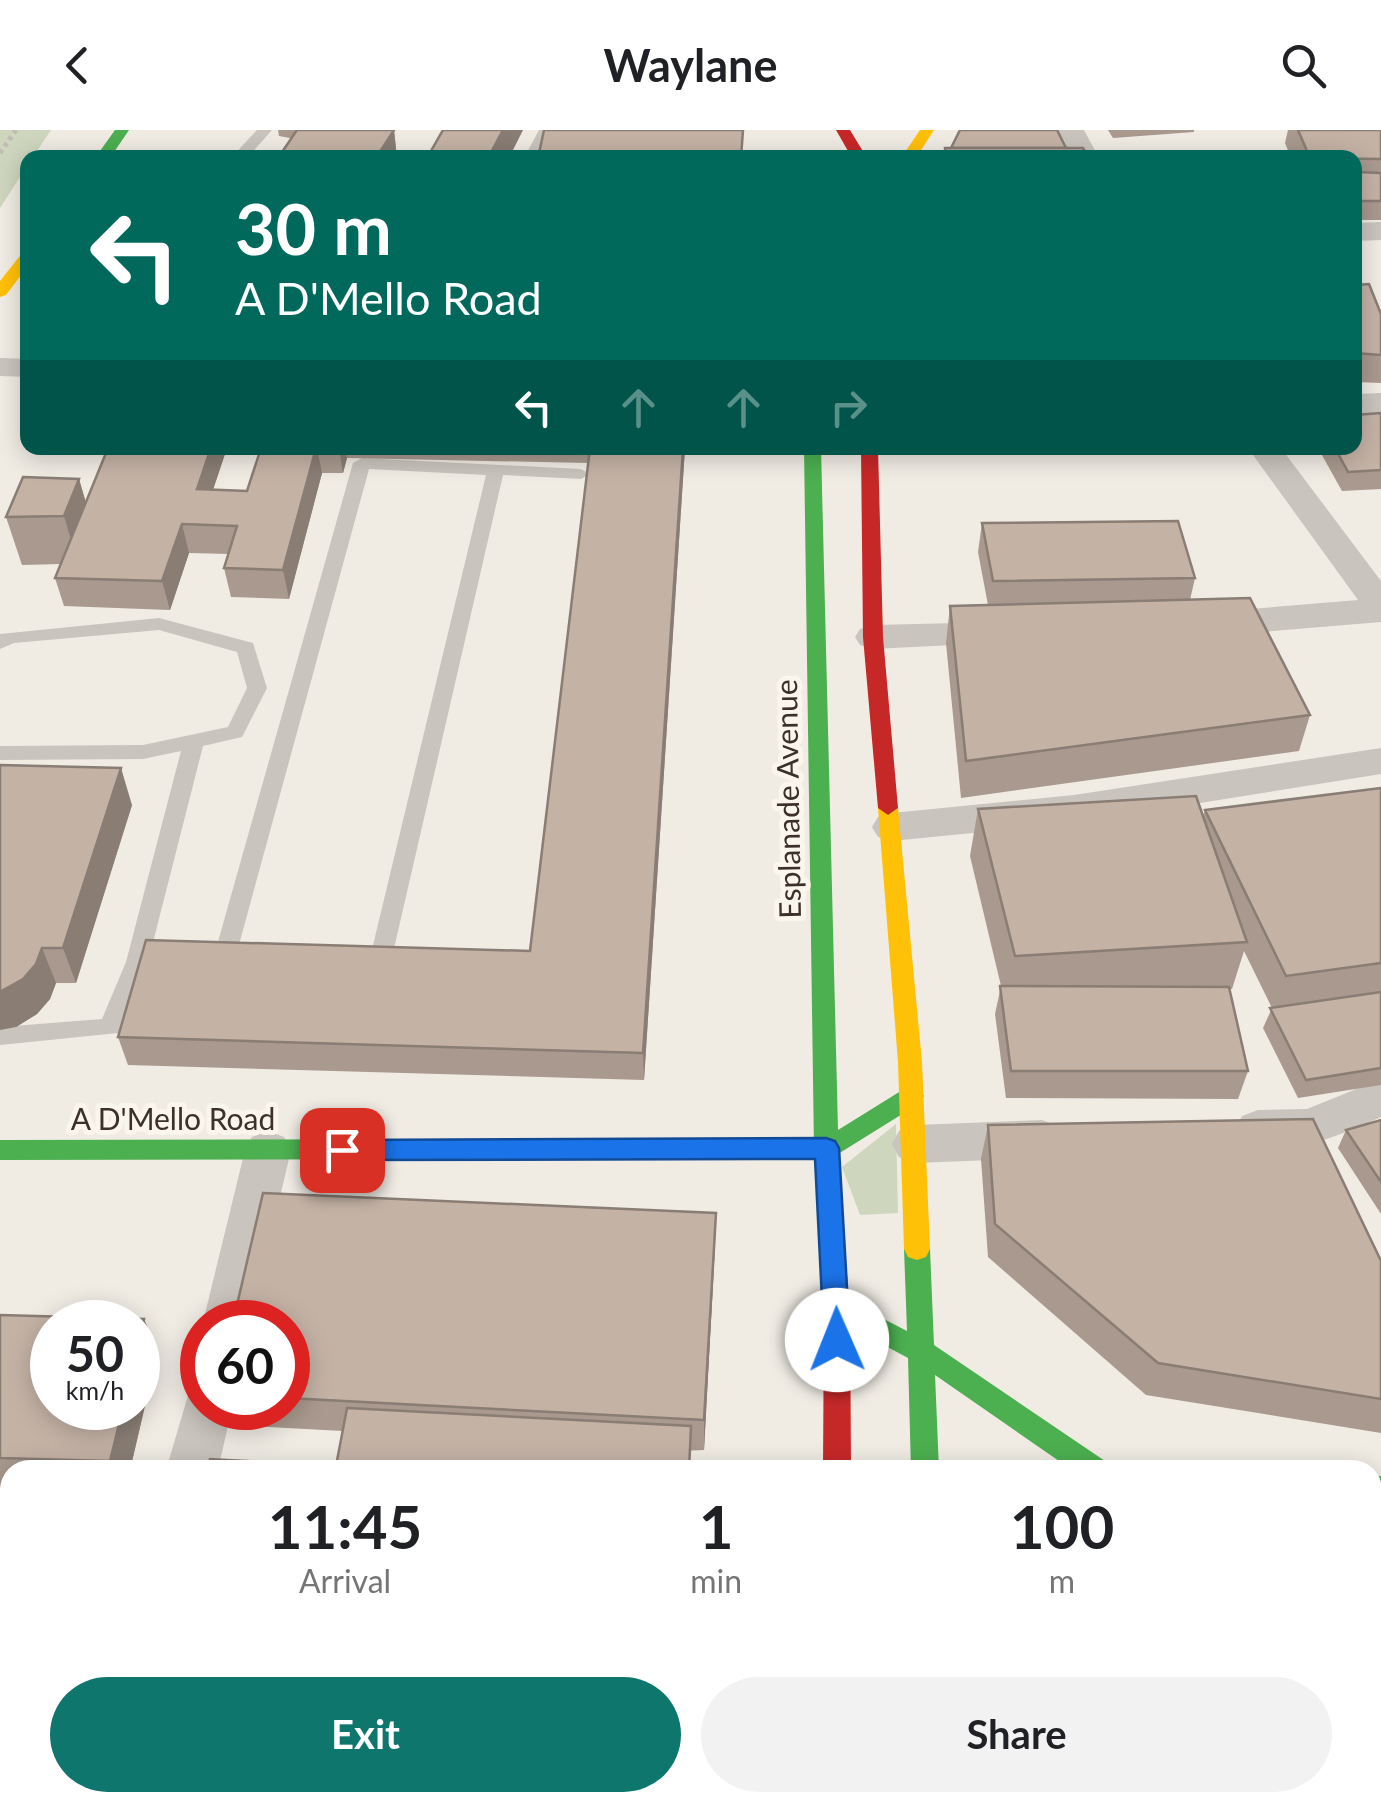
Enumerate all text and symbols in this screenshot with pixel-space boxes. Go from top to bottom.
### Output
icon: back [50,38,105,93]
text: Waylane [604,38,777,92]
icon: search [1276,38,1331,93]
text: 30 m [235,186,392,270]
icon: left [70,190,200,320]
text: A D'Mello Road [235,271,542,325]
icon: left [506,380,561,435]
icon: ahead [611,380,666,435]
icon: ahead [716,380,771,435]
icon: right [821,380,876,435]
street label: Esplanade Avenue [767,679,807,919]
street label: A D'Mello Road [71,1100,275,1136]
pin [300,1108,385,1193]
icon: arrive [315,1123,370,1178]
position arrow [785,1288,889,1392]
speed limit sign: 60 [180,1300,310,1430]
text: 50 [66,1323,124,1383]
text: km/h [66,1375,124,1405]
text: 11:45 [268,1490,422,1562]
text: 1 [699,1490,734,1562]
text: 100 [1010,1490,1114,1562]
text: Arrival [299,1561,391,1600]
text: min [690,1561,742,1600]
text: m [1049,1561,1075,1600]
button: Exit [50,1677,681,1792]
button: Share [701,1677,1332,1792]

